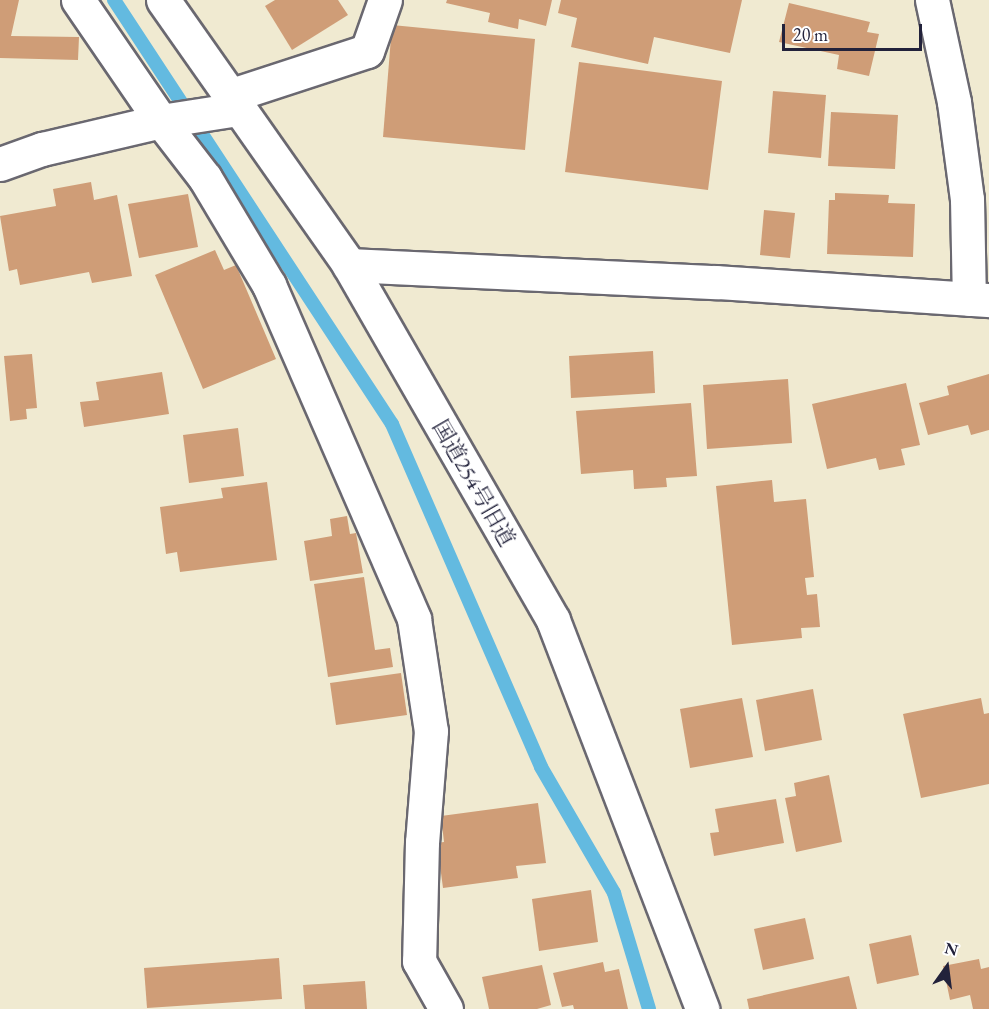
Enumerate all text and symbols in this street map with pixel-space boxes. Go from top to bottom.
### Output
scale bar [785,12,924,50]
text: 20 m [793,23,828,46]
street label: 国道254号旧道 [427,415,521,551]
north arrow [917,937,977,997]
text: N [943,937,960,961]

